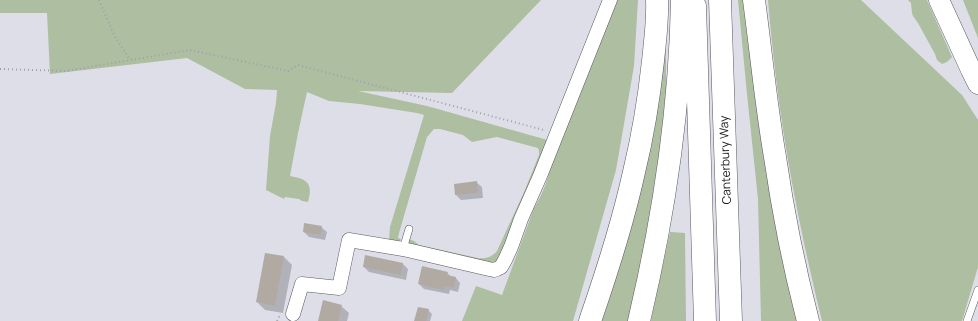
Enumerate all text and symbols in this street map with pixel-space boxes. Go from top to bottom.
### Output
street label: Canterbury Way [717,115,735,205]

